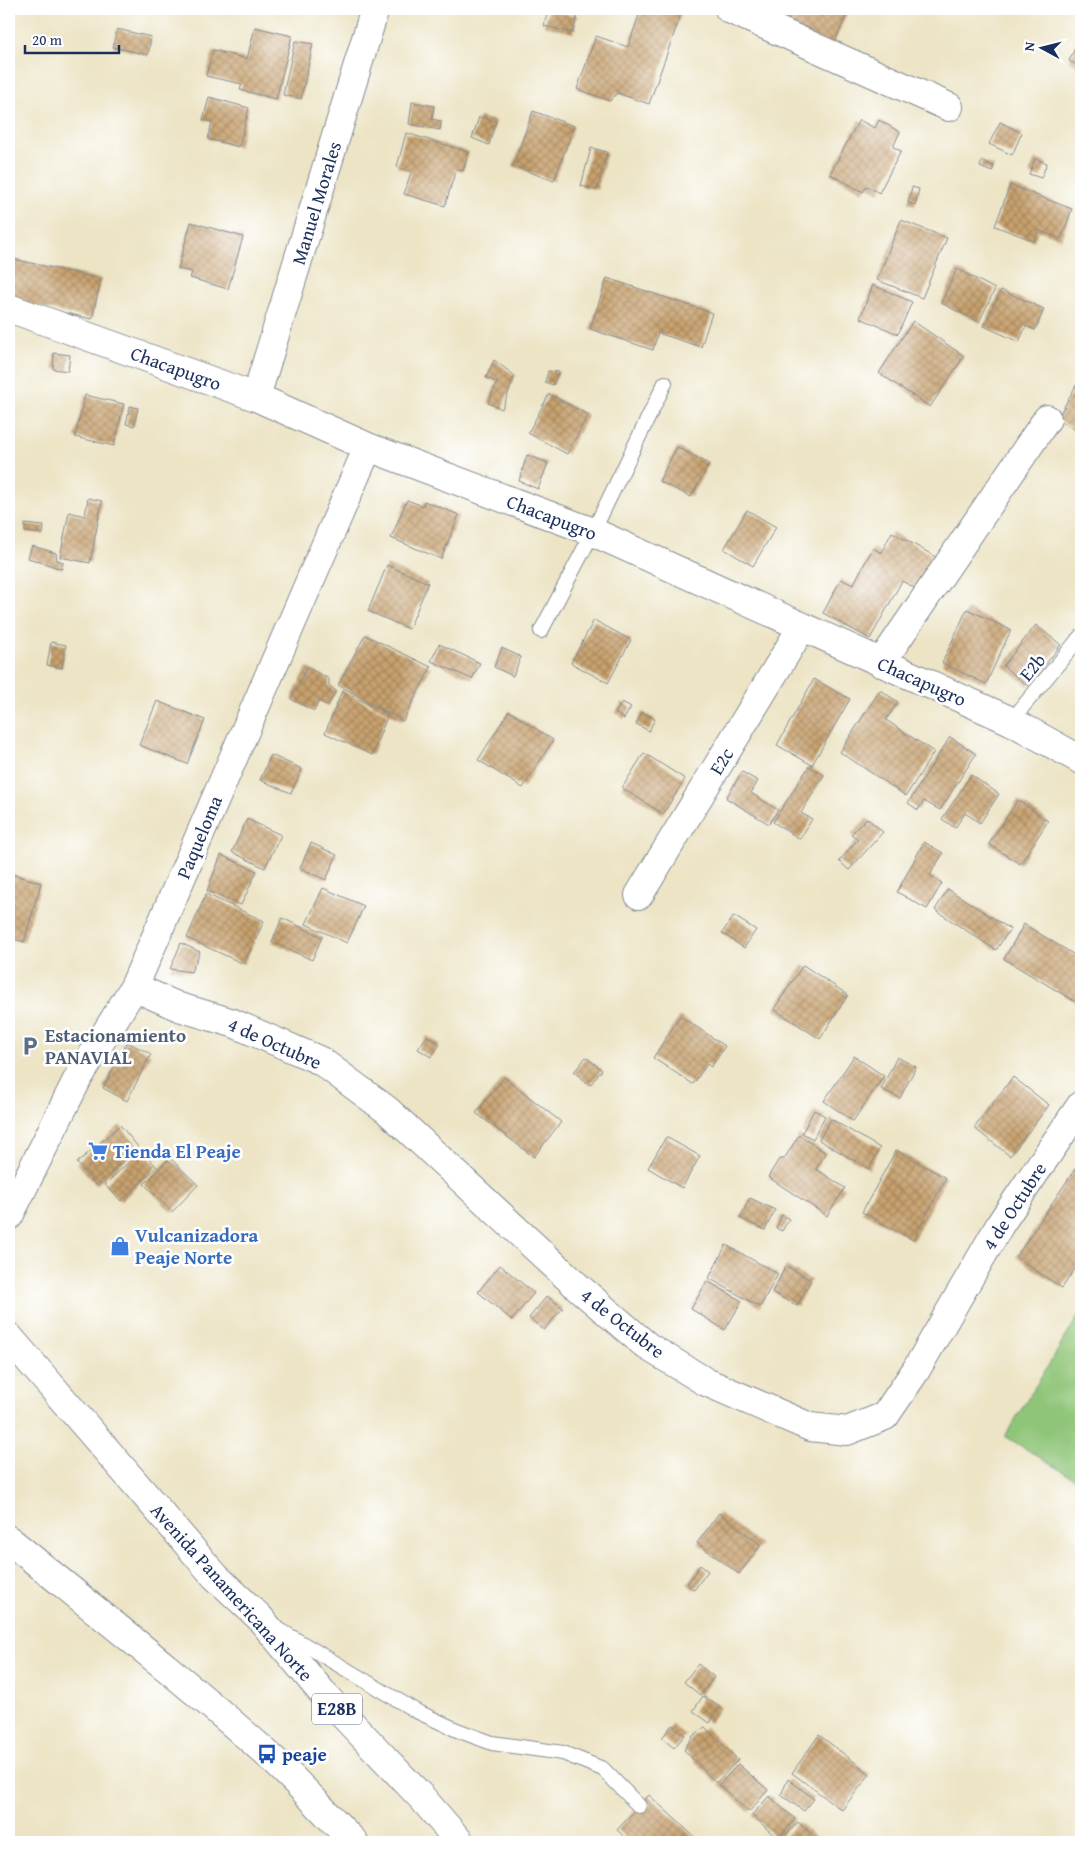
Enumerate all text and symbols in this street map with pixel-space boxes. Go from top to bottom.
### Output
scale bar [25,22,119,54]
north arrow [1018,22,1068,72]
text: 20 m [32,29,63,50]
text: N [1019,40,1040,52]
street label: Manuel Morales [284,138,348,268]
street label: Chacapugro [127,339,225,397]
street label: Chacapugro [503,487,601,547]
street label: E2b [1012,647,1052,687]
street label: Chacapugro [873,649,971,713]
street label: E2c [702,742,740,780]
street label: Paqueloma [169,791,229,883]
street label: 4 de Octubre [224,1010,326,1076]
place label: Estacionamiento PANAVIAL [45,1021,186,1071]
parking icon: Estacionamiento PANAVIAL [19,1035,41,1057]
place label: Tienda El Peaje [113,1137,241,1165]
supermarket icon: Tienda El Peaje [87,1140,109,1162]
street label: 4 de Octubre [975,1156,1053,1255]
place label: Vulcanizadora Peaje Norte [135,1221,258,1271]
shop icon: Vulcanizadora Peaje Norte [109,1235,131,1257]
street label: 4 de Octubre [575,1281,671,1365]
street label: Avenida Panamericana Norte [144,1497,320,1687]
road number: E28B [312,1694,362,1725]
place label: peaje [282,1740,327,1768]
bus stop icon: peaje [256,1743,278,1765]

